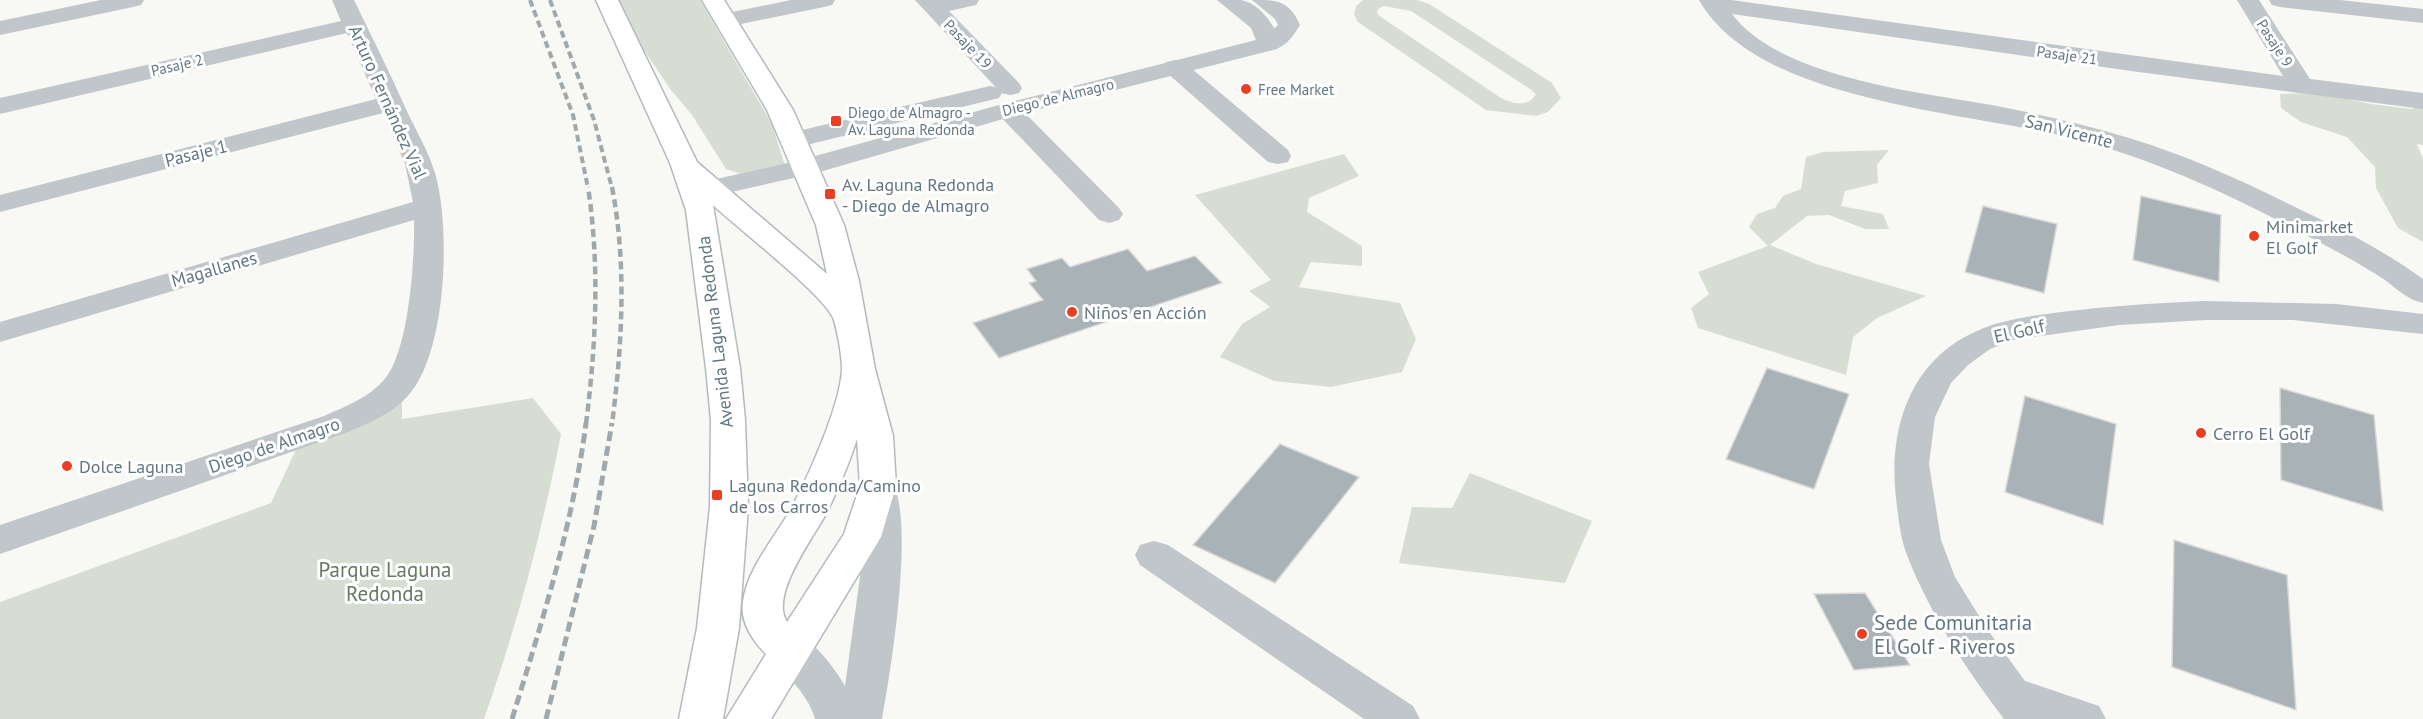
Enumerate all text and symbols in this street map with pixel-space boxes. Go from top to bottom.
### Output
street label: Pasaje 19 [940,15,996,73]
street label: Pasaje 9 [2253,16,2297,70]
street label: Arturo Fernández Vial [344,21,433,183]
street label: Pasaje 21 [2035,41,2099,69]
street label: Pasaje 2 [149,50,205,80]
street label: Diego de Almagro [1000,74,1116,120]
place label: Free Market [1258,80,1334,99]
marker: Free Market [1239,82,1253,96]
place label: Diego de Almagro - Av. Laguna Redonda [848,103,975,139]
street label: San Vicente [2023,109,2115,153]
marker: Diego de Almagro - Av. Laguna Redonda [829,114,843,128]
street label: Pasaje 1 [162,134,230,172]
place label: Av. Laguna Redonda - Diego de Almagro [842,173,994,217]
marker: Av. Laguna Redonda - Diego de Almagro [823,187,837,201]
place label: Minimarket El Golf [2266,215,2353,259]
marker: Minimarket El Golf [2247,229,2261,243]
street label: Avenida Laguna Redonda [692,235,738,429]
street label: Magallanes [169,246,259,292]
place label: Niños en Acción [1084,301,1206,324]
marker: Niños en Acción [1065,305,1079,319]
street label: El Golf [1991,314,2048,348]
street label: Diego de Almagro [205,412,343,478]
place label: Cerro El Golf [2213,422,2311,445]
marker: Cerro El Golf [2194,426,2208,440]
place label: Dolce Laguna [79,455,183,478]
marker: Dolce Laguna [60,459,74,473]
place label: Laguna Redonda/Camino de los Carros [729,474,921,518]
marker: Laguna Redonda/Camino de los Carros [710,488,724,502]
park label: Parque Laguna Redonda [319,556,451,607]
place label: Sede Comunitaria El Golf - Riveros [1874,609,2032,660]
marker: Sede Comunitaria El Golf - Riveros [1855,627,1869,641]

